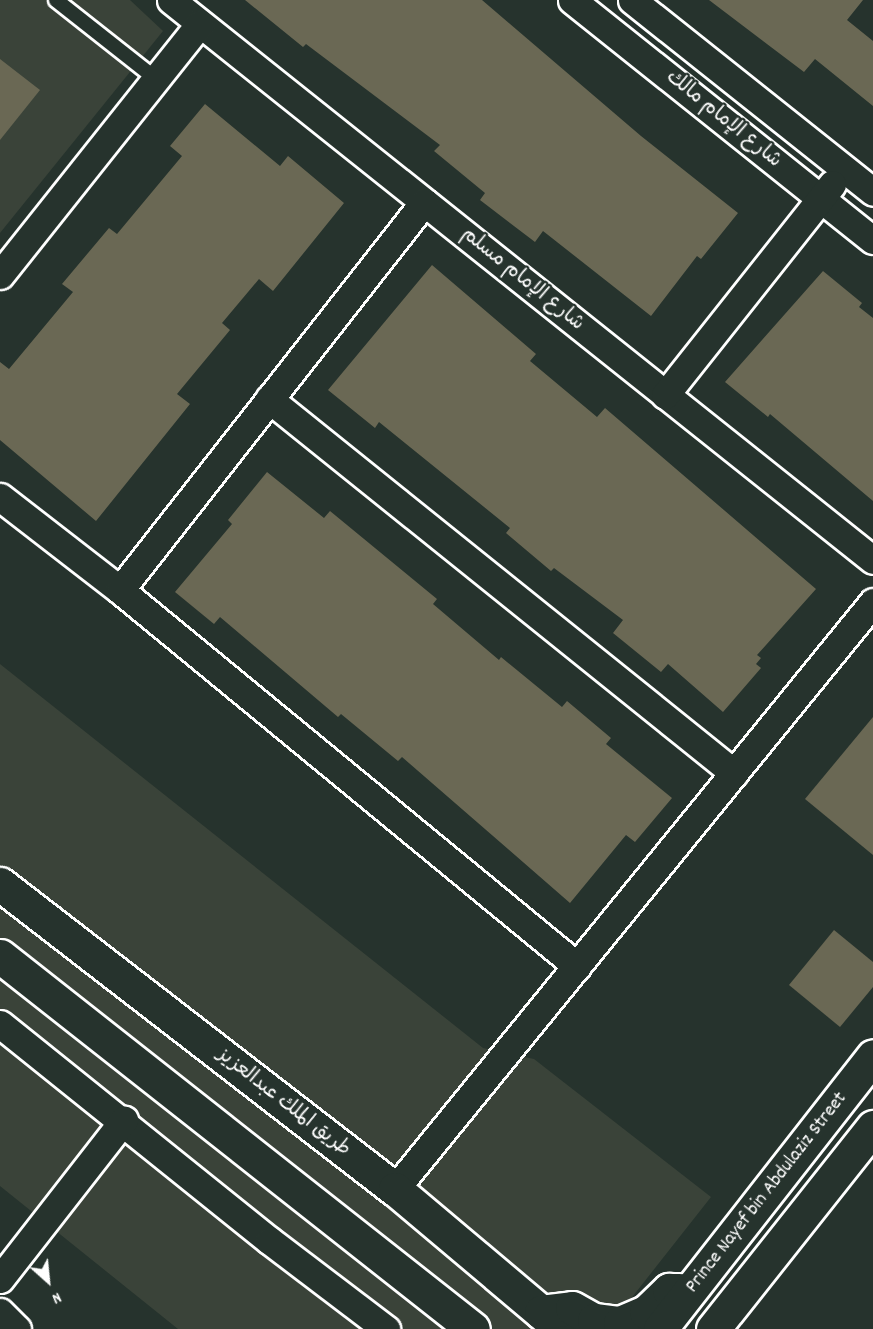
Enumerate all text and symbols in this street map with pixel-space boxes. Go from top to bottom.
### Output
street label: شارع الإمام مالك [660,66,786,174]
street label: شارع الإمام مسلم [456,223,588,337]
street label: طريق الملك عبدالعزيز [211,1043,355,1163]
street label: Prince Nayef bin Abdulaziz Street [681,1088,853,1298]
north arrow [18,1251,78,1311]
text: N [48,1285,65,1310]

